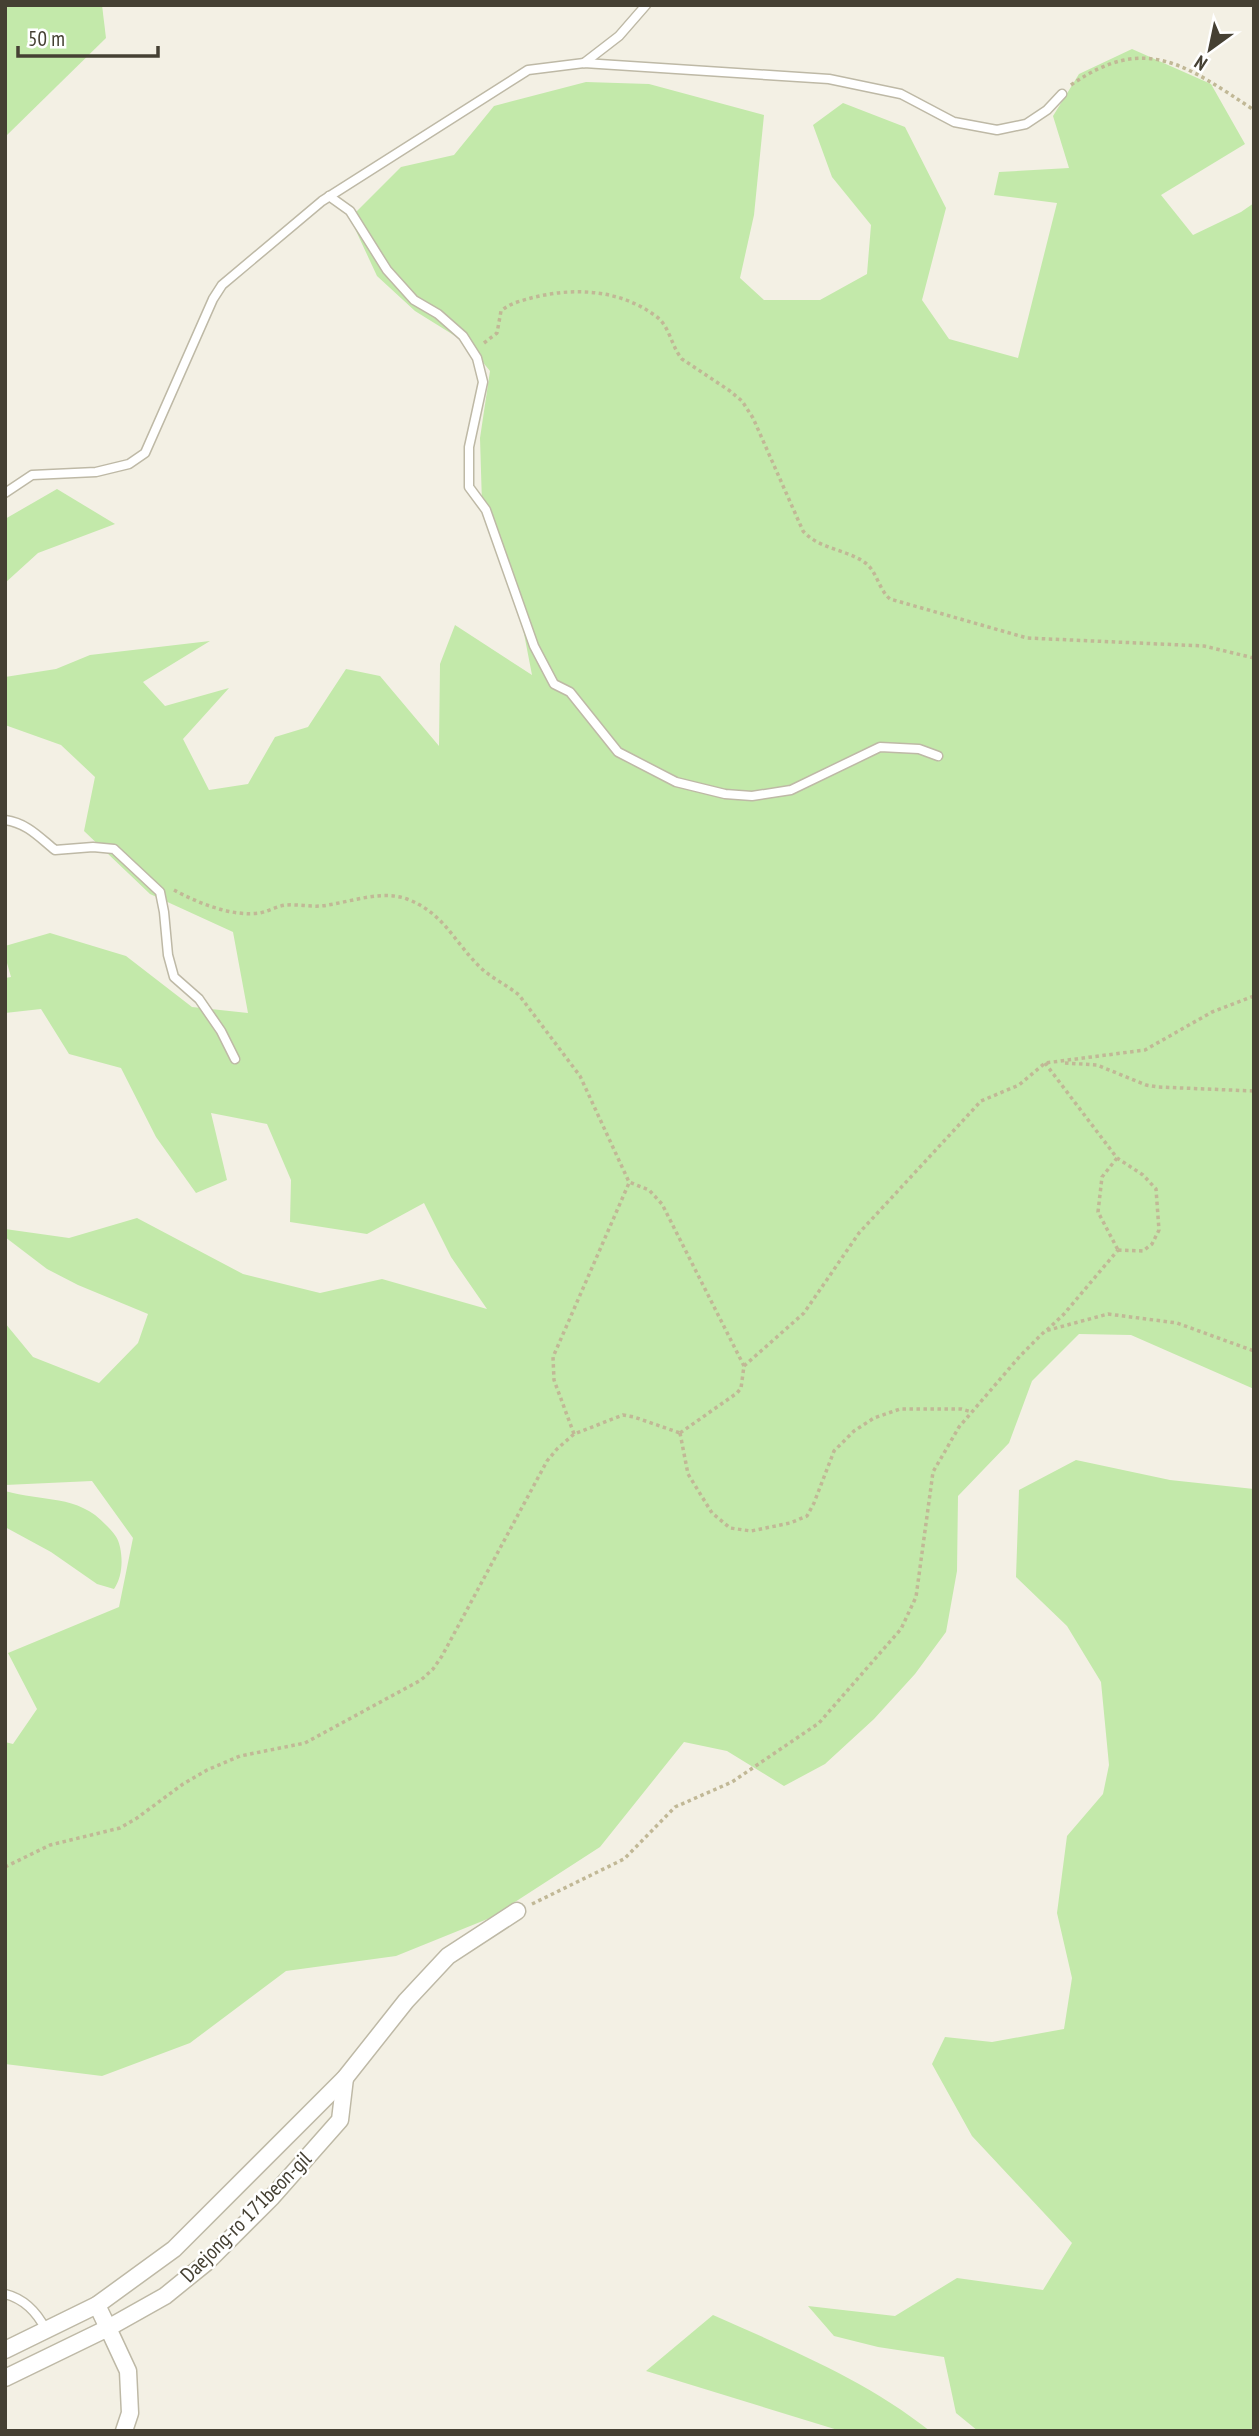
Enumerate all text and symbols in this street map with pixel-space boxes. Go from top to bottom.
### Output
scale bar [18,14,158,58]
north arrow [1175,14,1245,84]
text: 50 m [28,25,65,52]
text: N [1190,50,1212,76]
street label: Daejong-ro 171beon-gil [174,2145,317,2288]

